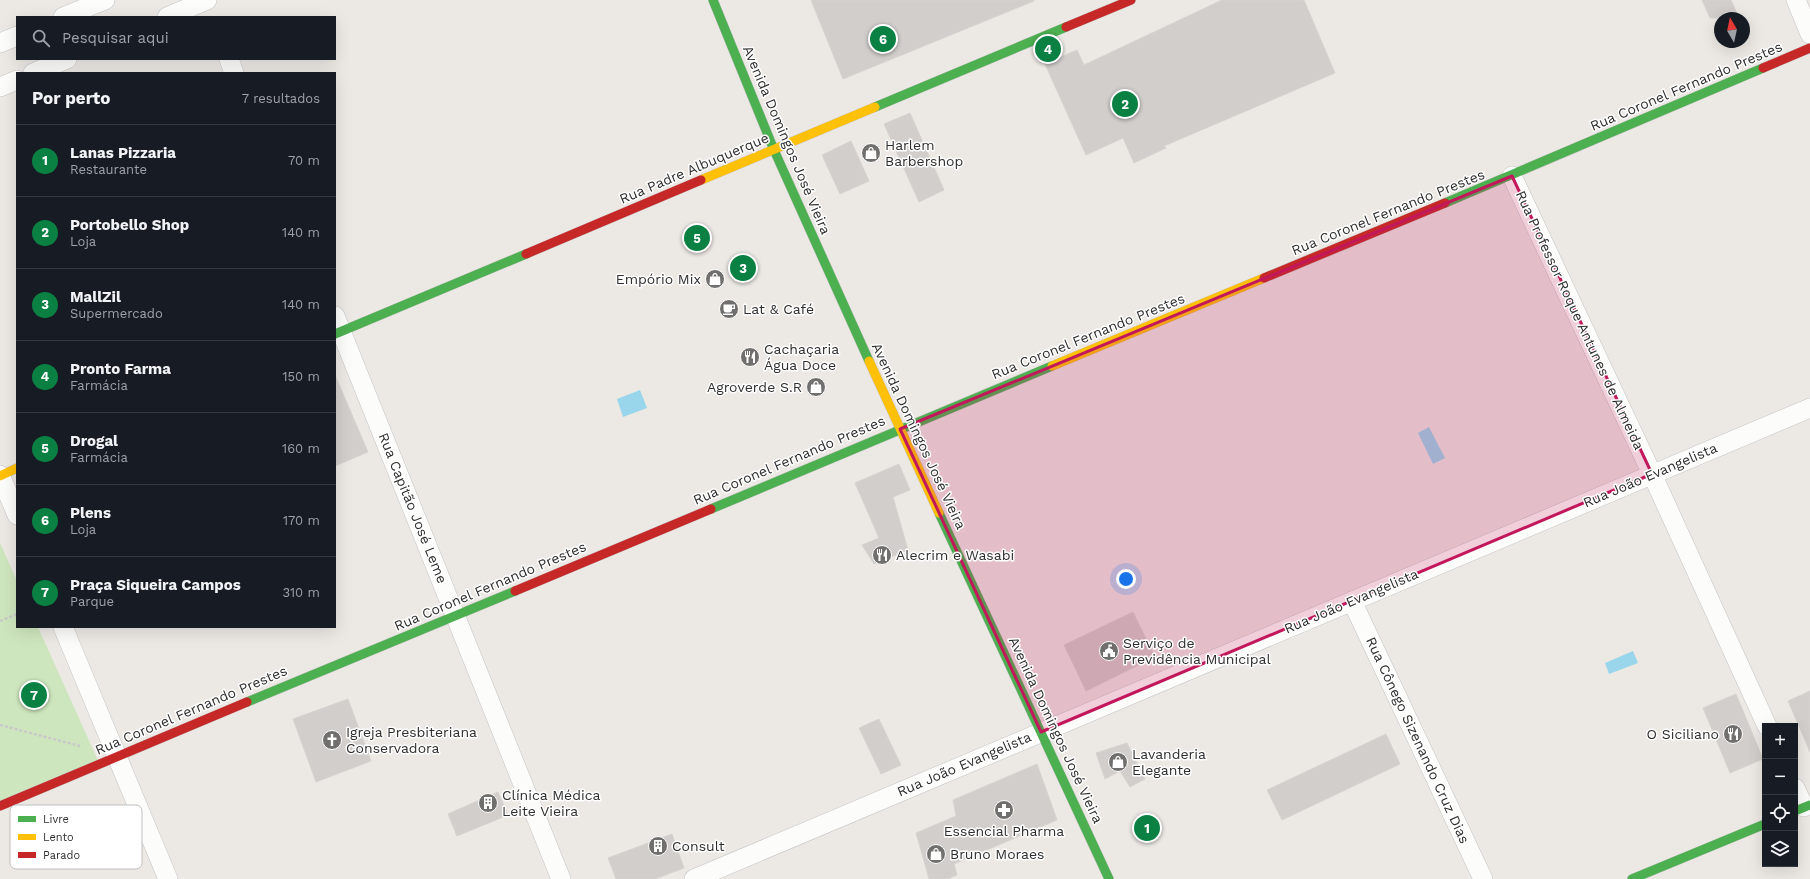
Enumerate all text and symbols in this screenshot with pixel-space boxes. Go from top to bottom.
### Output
north arrow [1714,12,1750,48]
search box [16,16,336,60]
pin: 6 [870,24,896,54]
icon: search [30,27,52,49]
text: Pesquisar aqui [62,29,169,47]
pin: 4 [1035,34,1061,64]
street label: Rua Coronel Fernando Prestes [1588,38,1784,134]
street label: Avenida Domingos José Vieira [740,43,834,237]
text: Por perto [32,88,110,108]
pin: 2 [1112,89,1138,119]
text: 7 resultados [242,91,320,106]
street label: Rua Padre Albuquerque [617,129,771,207]
place label: Harlem Barbershop [885,137,963,169]
shop icon: Harlem Barbershop [860,142,882,164]
text: Lanas Pizzaria [70,144,176,162]
text: 1 [42,153,48,168]
text: 70 m [288,153,320,168]
text: Restaurante [70,162,147,177]
street label: Rua Coronel Fernando Prestes [1289,166,1487,258]
street label: Rua Professor Roque Antunes de Almeida [1513,188,1647,452]
text: Portobello Shop [70,216,189,234]
pin: 5 [684,223,710,253]
text: 2 [41,225,49,240]
text: 140 m [282,225,320,240]
text: Loja [70,234,96,249]
pin: 3 [730,253,756,283]
shop icon: Empório Mix [704,268,726,290]
place label: Empório Mix [616,271,701,287]
text: MallZil [70,288,121,306]
street label: Rua Coronel Fernando Prestes [989,290,1187,382]
text: 3 [41,297,49,312]
text: 140 m [282,297,320,312]
cafe icon: Lat & Café [718,298,740,320]
place label: Lat & Café [743,301,814,317]
text: Supermercado [70,306,163,321]
street label: Avenida Domingos José Vieira [869,340,969,532]
place label: Cachaçaria Água Doce [764,341,839,373]
restaurant icon: Cachaçaria Água Doce [739,346,761,368]
text: Pronto Farma [70,360,171,378]
text: 4 [41,369,49,384]
text: 150 m [282,369,320,384]
shop icon: Agroverde S.R [805,376,827,398]
text: Farmácia [70,378,128,393]
place label: Agroverde S.R [707,379,802,395]
street label: Rua Coronel Fernando Prestes [691,412,887,508]
street label: Rua Capitão José Leme [375,430,451,586]
text: Drogal [70,432,118,450]
street label: Rua João Evangelista [1581,439,1719,511]
text: 5 [41,441,49,456]
text: 160 m [282,441,320,456]
text: Farmácia [70,450,128,465]
text: Plens [70,504,111,522]
text: 6 [41,513,49,528]
text: 170 m [283,513,320,528]
text: Loja [70,522,96,537]
street label: Rua Coronel Fernando Prestes [392,538,588,634]
restaurant icon: Alecrim e Wasabi [871,544,893,566]
place label: Alecrim e Wasabi [896,547,1014,563]
street label: Rua João Evangelista [1282,565,1420,637]
your location [1116,569,1136,589]
text: Praça Siqueira Campos [70,576,241,594]
text: 7 [41,585,49,600]
text: 310 m [282,585,320,600]
text: Parque [70,594,114,609]
street label: Avenida Domingos José Vieira [1006,634,1106,826]
street label: Rua Cônego Sizenando Cruz Dias [1363,634,1473,846]
place label: Serviço de Previdência Municipal [1123,635,1272,667]
public building icon: Serviço de Previdência Municipal [1098,640,1120,662]
street label: Rua Coronel Fernando Prestes [93,662,289,758]
pin: 7 [21,680,47,710]
restaurant icon: O Siciliano [1722,723,1744,745]
map controls [1762,723,1798,867]
button: + [1762,723,1798,759]
place label: Igreja Presbiteriana Conservadora [346,724,477,756]
place label: O Siciliano [1647,726,1719,742]
street label: Rua João Evangelista [895,728,1033,800]
church icon: Igreja Presbiteriana Conservadora [321,729,343,751]
place label: Lavanderia Elegante [1132,746,1206,778]
shop icon: Lavanderia Elegante [1107,751,1129,773]
button: − [1762,759,1798,795]
place label: Clínica Médica Leite Vieira [502,787,600,819]
building icon: Clínica Médica Leite Vieira [477,792,499,814]
button: locate [1762,795,1798,831]
pharmacy icon: Essencial Pharma [993,799,1015,821]
legend [10,805,142,869]
text: Livre [43,813,69,826]
pin: 1 [1134,813,1160,843]
place label: Essencial Pharma [944,823,1064,839]
text: Lento [43,831,74,844]
button: layers [1762,831,1798,867]
building icon: Consult [647,835,669,857]
place label: Consult [672,838,725,854]
shop icon: Bruno Moraes [925,843,947,865]
place label: Bruno Moraes [950,846,1044,862]
text: Parado [43,849,80,862]

